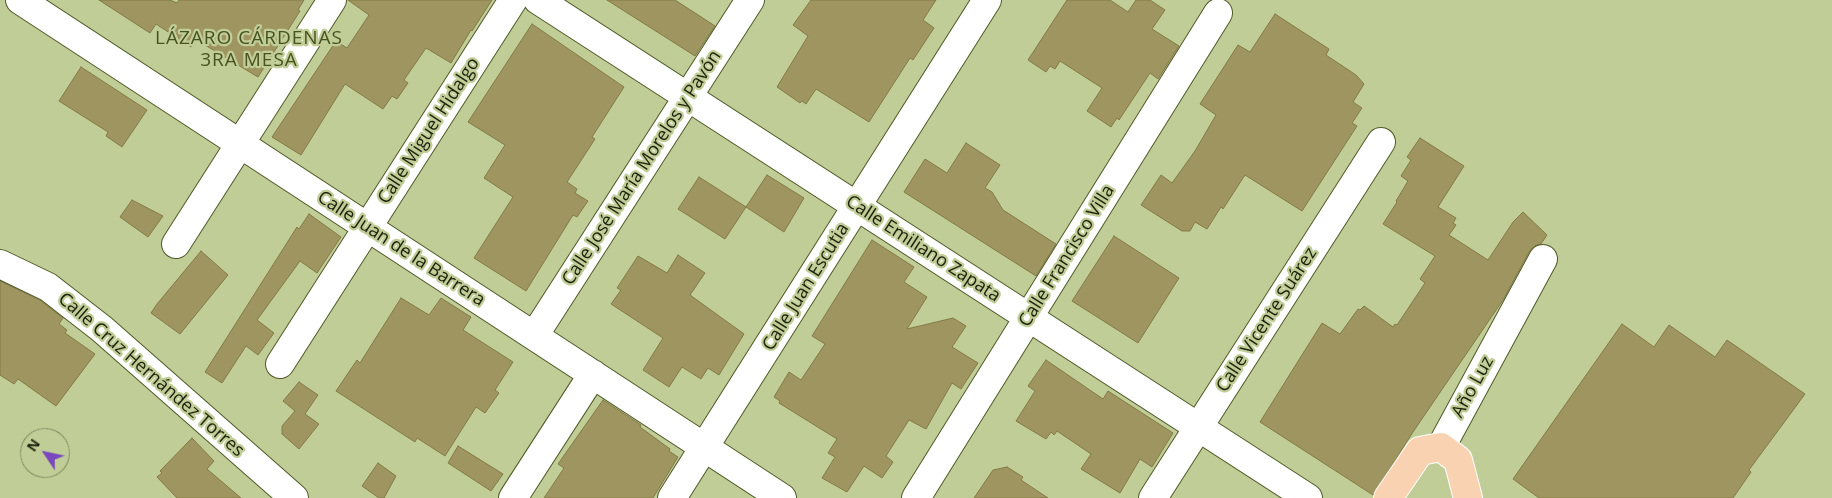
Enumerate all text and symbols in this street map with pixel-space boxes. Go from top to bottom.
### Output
district label: LÁZARO CÁRDENAS 3RA MESA [153,28,345,72]
street label: Calle José María Morelos y Pavón [558,47,726,289]
street label: Calle Miguel Hidalgo [374,54,484,208]
street label: Calle Francisco Villa [1015,181,1119,331]
street label: Calle Juan de la Barrera [313,187,489,311]
street label: Calle Emiliano Zapata [842,191,1004,307]
street label: Calle Juan Escutia [758,219,854,355]
street label: Calle Vicente Suárez [1212,244,1322,396]
street label: Calle Cruz Hernández Torres [54,288,248,462]
street label: Año Luz [1447,353,1499,421]
north arrow [20,428,70,478]
text: N [22,435,44,455]

